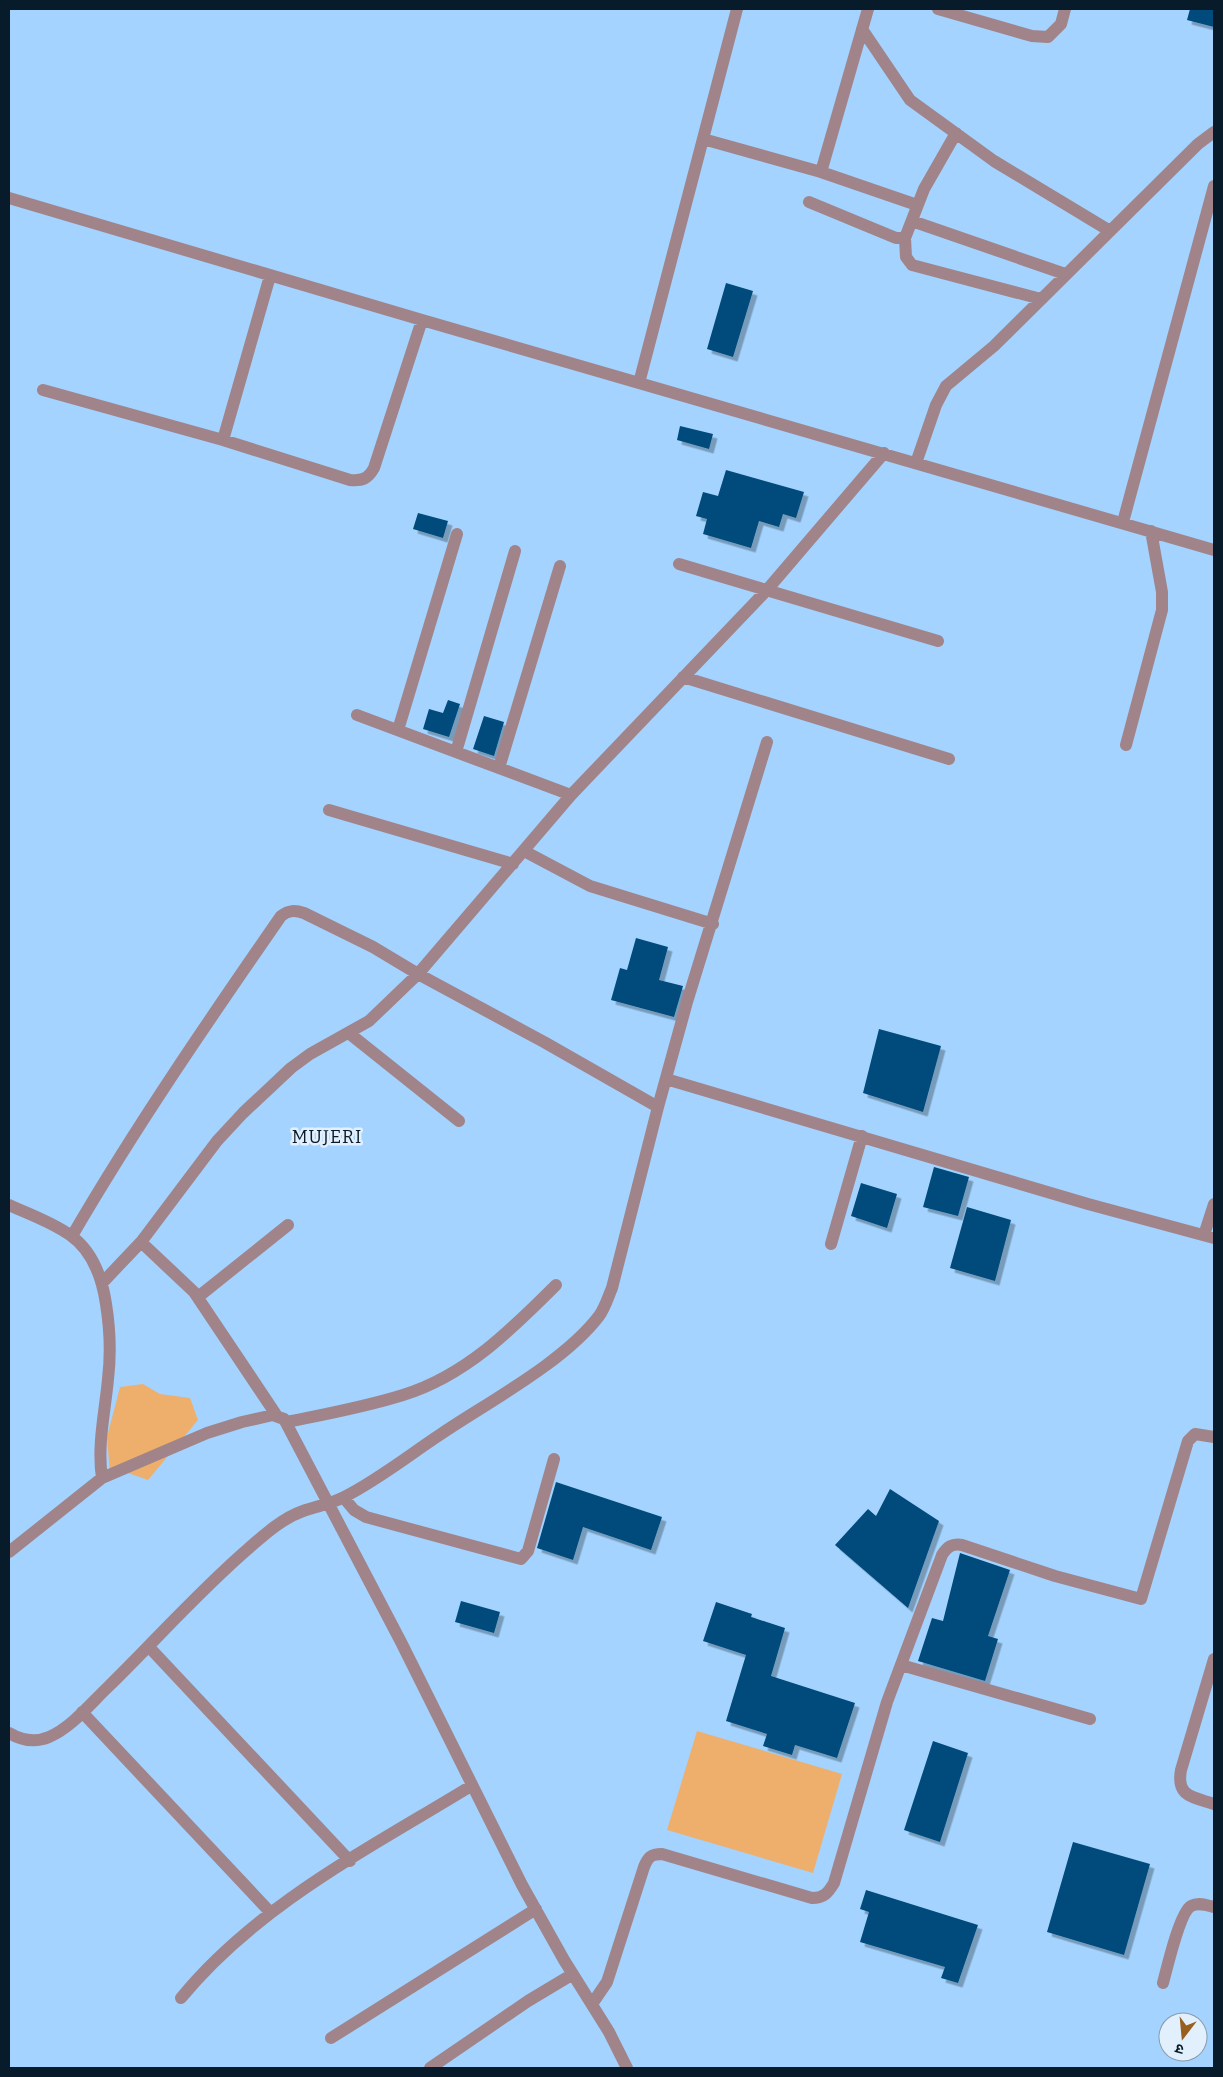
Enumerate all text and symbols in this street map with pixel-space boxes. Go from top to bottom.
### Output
district label: MUJERI [292,1126,362,1148]
north arrow [1158,2012,1208,2062]
text: उ [1173,2039,1186,2058]

